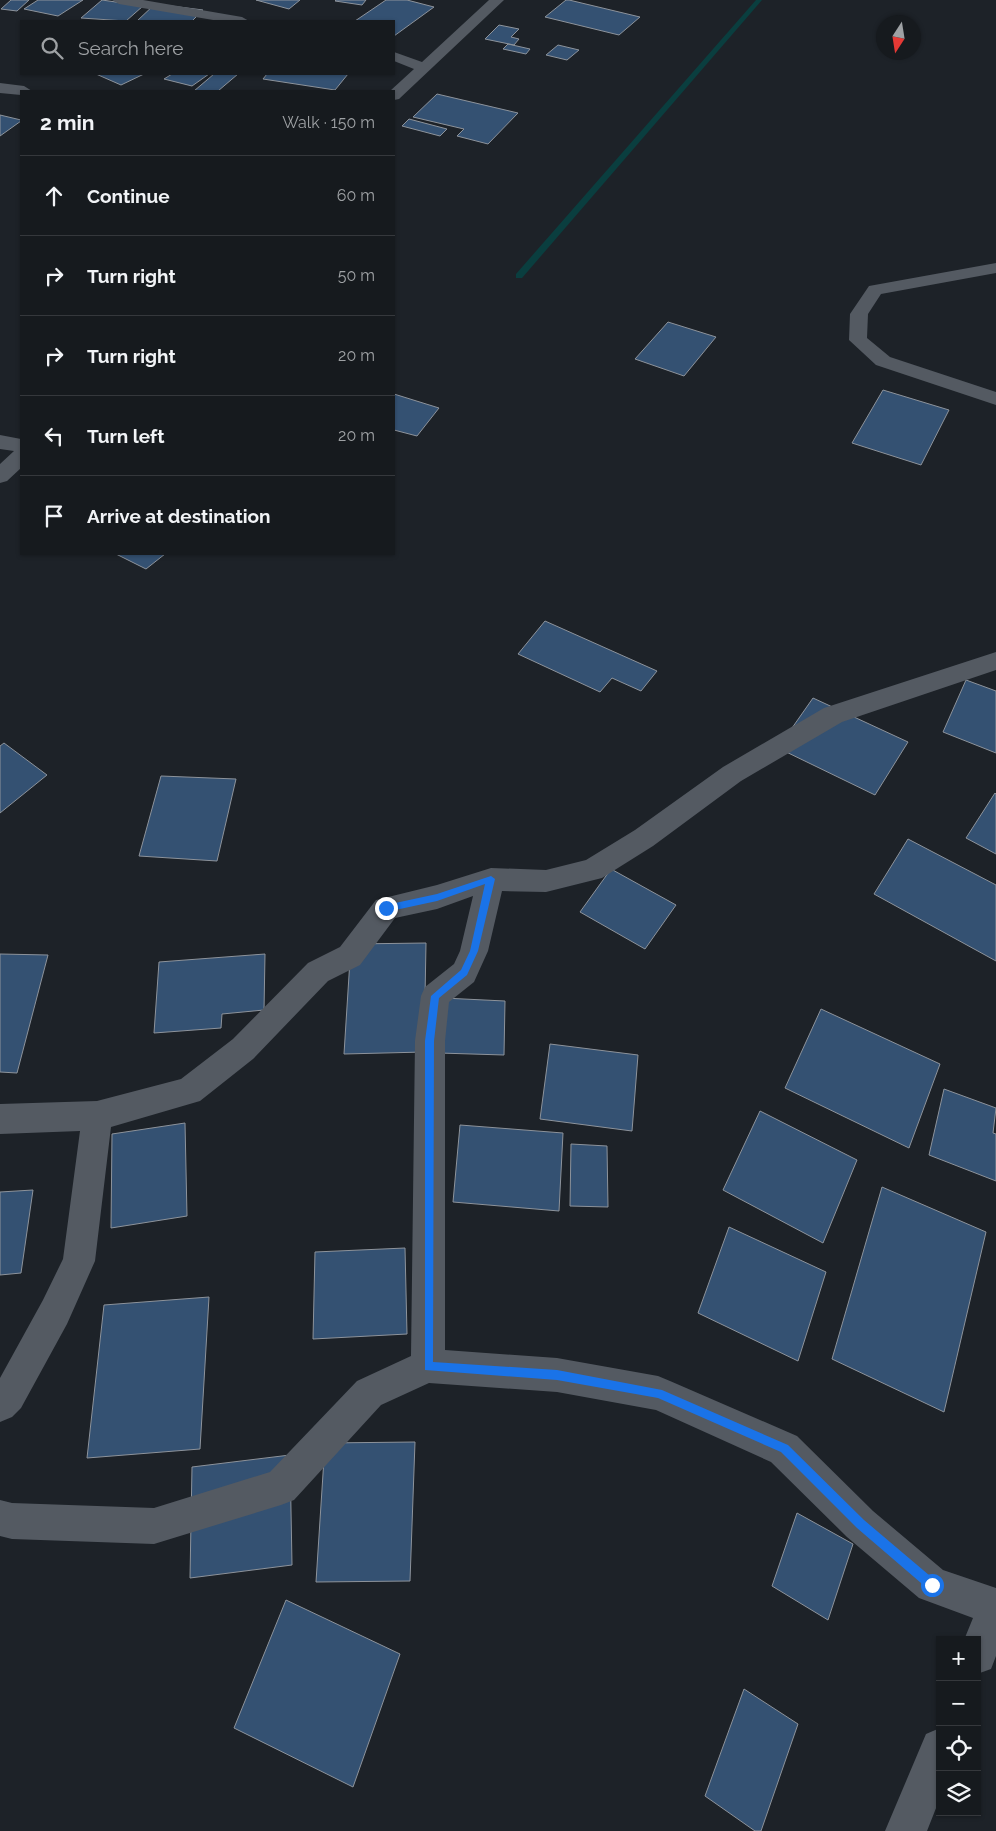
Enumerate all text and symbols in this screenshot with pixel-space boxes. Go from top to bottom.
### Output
north arrow [876,15,921,60]
search box [20,20,395,75]
icon: search [38,34,66,62]
text: Search here [78,37,184,59]
text: 2 min [40,110,94,135]
text: Walk · 150 m [282,113,375,132]
icon: ahead [40,182,68,210]
text: Continue [87,185,170,207]
text: 60 m [337,186,375,205]
icon: right [40,262,68,290]
text: Turn right [87,265,176,287]
text: 50 m [338,266,375,285]
icon: right [40,342,68,370]
text: Turn right [87,345,176,367]
text: 20 m [338,346,375,365]
icon: left [40,422,68,450]
text: Turn left [87,425,164,447]
text: 20 m [338,426,375,445]
icon: arrive [40,502,68,530]
text: Arrive at destination [87,505,271,527]
route end [375,897,398,920]
route start [921,1574,944,1597]
map controls [936,1636,981,1816]
button: + [936,1636,981,1681]
button: − [936,1681,981,1726]
button: locate [936,1726,981,1771]
button: layers [936,1771,981,1816]

